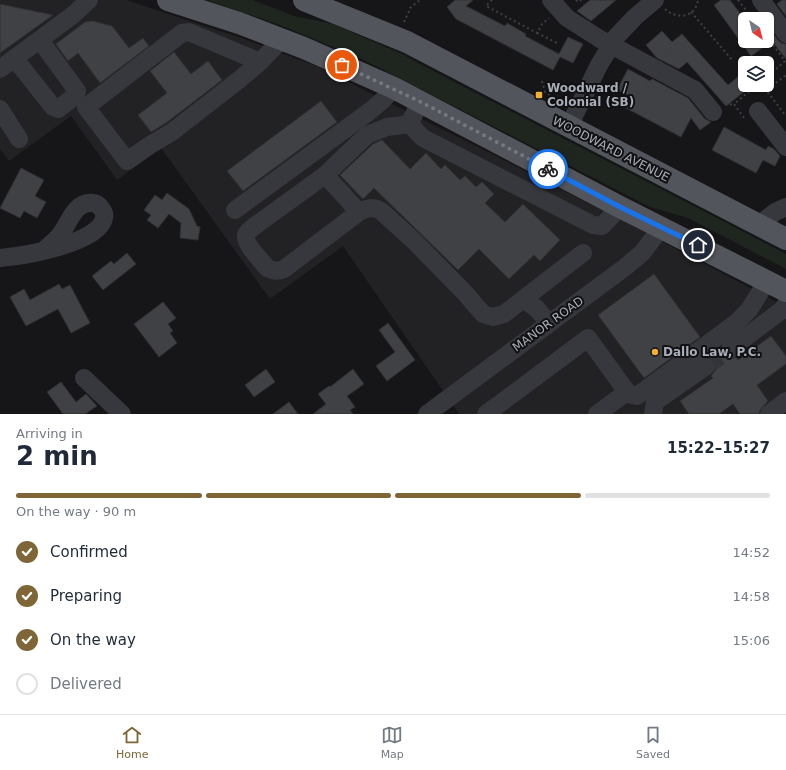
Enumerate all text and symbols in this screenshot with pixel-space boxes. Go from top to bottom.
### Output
north arrow [738,12,774,48]
map controls [738,12,774,92]
pin [325,48,359,82]
icon: bag [331,54,353,76]
button: layers [738,56,774,92]
place label: Woodward / Colonial (SB) [547,81,634,109]
marker: Woodward / Colonial (SB) [534,90,544,100]
street label: WOODWARD AVENUE [550,113,672,185]
courier [528,149,568,189]
icon: bike [537,158,559,180]
pin [681,228,715,262]
icon: home [687,234,709,256]
street label: MANOR ROAD [510,294,586,354]
place label: Dallo Law, P.C. [663,345,761,359]
marker: Dallo Law, P.C. [650,347,660,357]
text: Arriving in [16,426,83,441]
text: 15:22–15:27 [667,439,770,457]
text: 2 min [16,441,98,471]
text: On the way · 90 m [16,504,136,519]
icon: check [16,541,38,563]
text: Confirmed [50,543,128,561]
text: 14:52 [733,545,770,560]
icon: check [16,585,38,607]
text: Preparing [50,587,122,605]
text: 14:58 [733,589,770,604]
icon: check [16,629,38,651]
text: On the way [50,631,136,649]
text: 15:06 [733,633,770,648]
text: Delivered [50,675,122,693]
tab: Home [116,724,149,761]
tab: Map [381,724,404,761]
tab: Saved [636,724,670,761]

